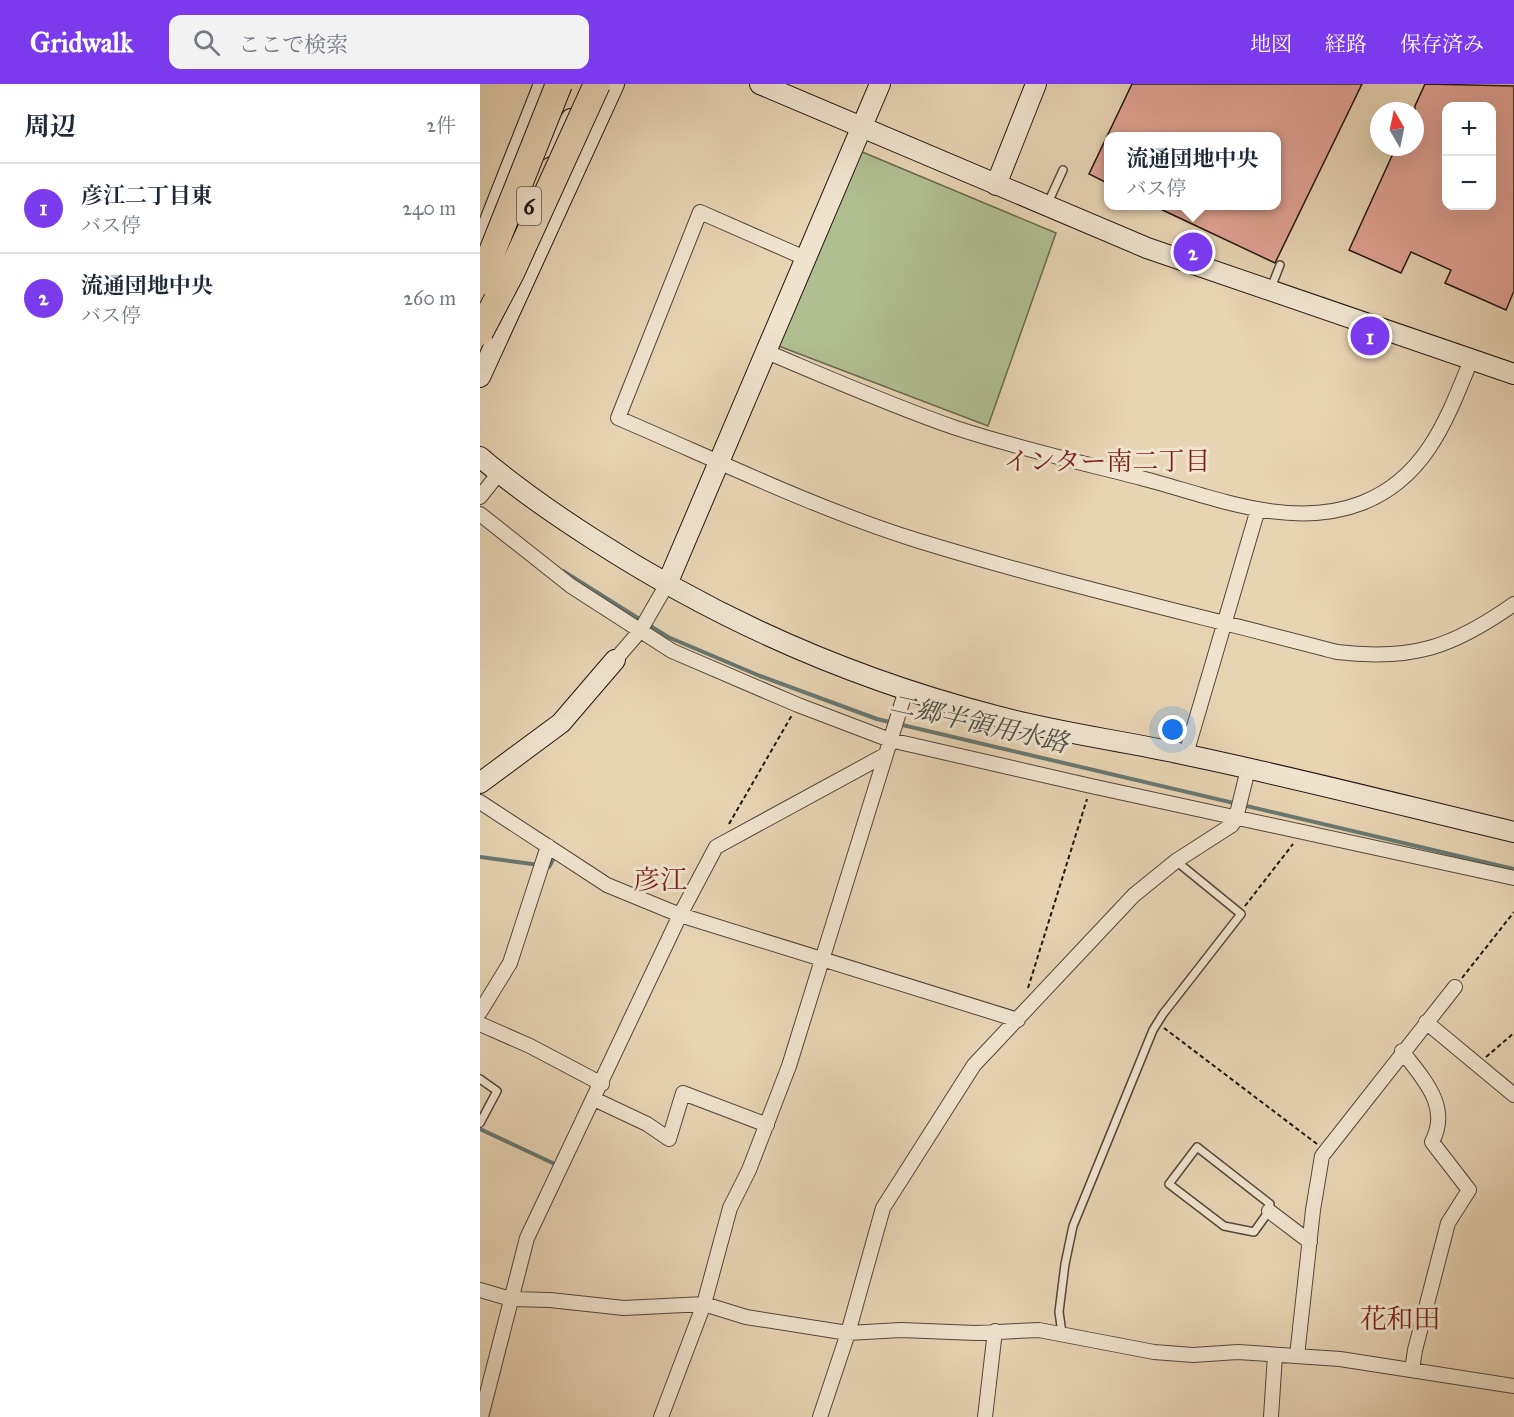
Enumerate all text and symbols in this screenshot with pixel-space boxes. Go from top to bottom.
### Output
search box [169,15,589,69]
text: Gridwalk [30,25,133,60]
icon: search [190,26,223,59]
text: ここで検索 [238,31,348,58]
text: 地図 [1250,31,1292,57]
text: 経路 [1325,31,1367,57]
text: 保存済み [1400,31,1484,57]
north arrow [1370,102,1424,156]
map controls [1442,102,1496,210]
button: + [1442,102,1496,156]
text: 周辺 [24,110,76,142]
text: 2件 [426,113,456,137]
popup [1104,132,1281,210]
text: 流通団地中央 [1126,145,1259,172]
button: − [1442,156,1496,210]
text: バス停 [1126,176,1186,200]
text: 彦江二丁目東 [81,182,213,209]
road number: 6 [517,187,541,225]
text: 1 [40,196,47,220]
text: 240 m [402,196,456,220]
text: バス停 [81,213,141,237]
pin: 2 [1174,230,1212,274]
text: 流通団地中央 [81,272,213,299]
text: 2 [39,286,48,310]
text: 260 m [403,286,456,310]
text: バス停 [81,303,141,327]
pin: 1 [1350,314,1390,358]
district label: インター南二丁目 [1004,445,1210,477]
water label: 二郷半領用水路 [887,687,1073,760]
your location [1158,715,1187,744]
district label: 彦江 [633,863,687,896]
district label: 花和田 [1360,1302,1441,1335]

